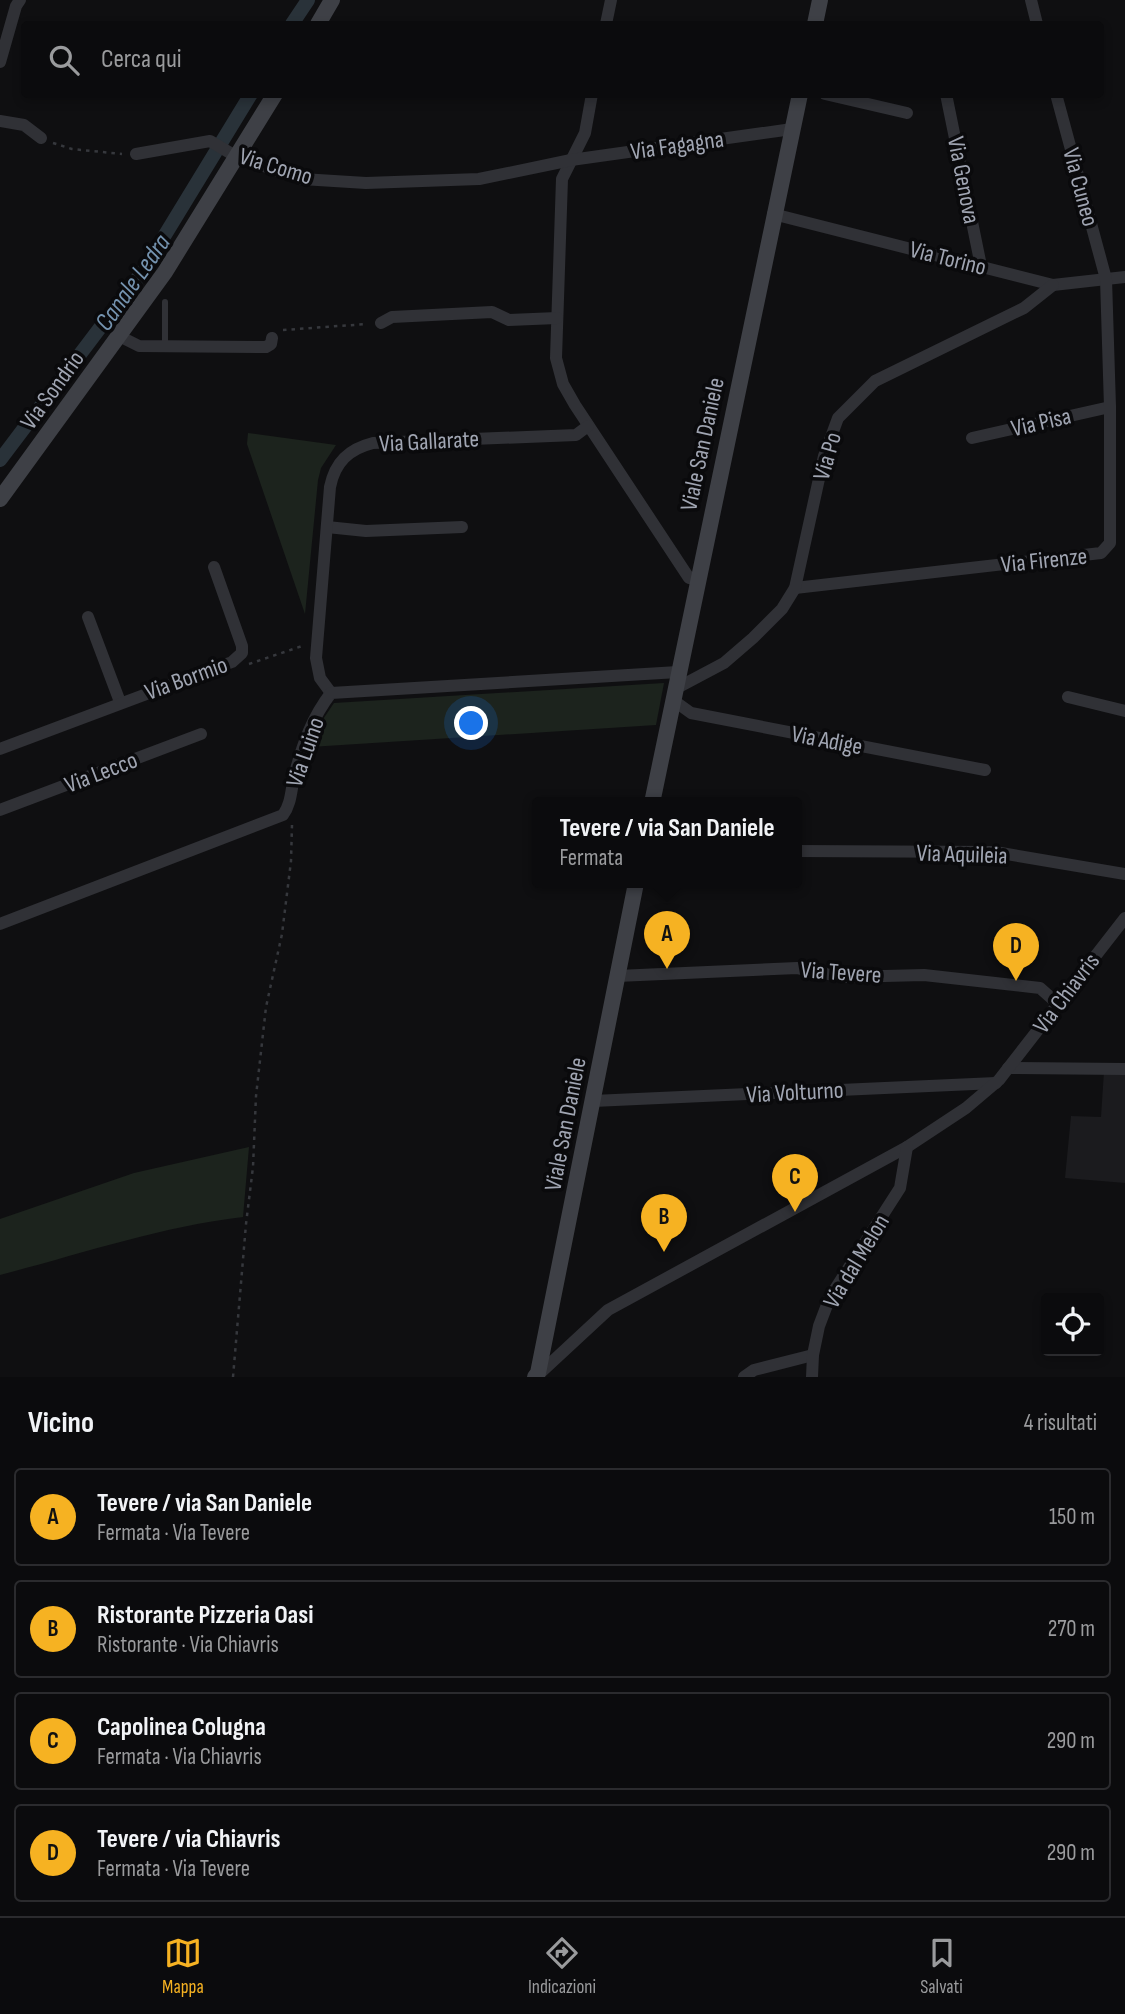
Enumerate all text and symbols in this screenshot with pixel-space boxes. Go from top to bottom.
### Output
search box [21,21,1104,98]
icon: search [45,41,83,79]
text: Cerca qui [101,44,182,75]
street label: Via Fagagna [629,125,726,166]
street label: Via Genova [941,134,986,226]
street label: Via Como [236,142,316,191]
street label: Via Cuneo [1056,145,1105,229]
water label: Canale Ledra [89,228,178,337]
street label: Via Torino [907,235,989,282]
street label: Via Sondrio [14,345,91,435]
street label: Viale San Daniele [674,375,731,513]
street label: Via Pisa [1008,402,1074,443]
street label: Via Gallarate [378,424,480,459]
street label: Via Po [807,429,848,483]
street label: Via Firenze [999,542,1089,579]
street label: Via Bormio [141,650,231,707]
your location [454,706,488,740]
street label: Via Luino [280,713,331,791]
street label: Via Adige [789,719,865,762]
street label: Via Lecco [61,745,142,800]
popup [532,797,802,888]
text: Tevere / via San Daniele [559,813,775,844]
street label: Via Aquileia [916,838,1008,871]
text: Fermata [559,844,623,872]
pin: A [644,911,690,969]
pin: D [993,923,1039,981]
street label: Via Chiavris [1027,947,1106,1039]
street label: Via Tevere [800,955,882,990]
street label: Viale San Daniele [538,1055,593,1193]
street label: Via Volturno [746,1075,844,1110]
pin: C [772,1154,818,1212]
pin: B [641,1194,687,1252]
street label: Via dal Melon [817,1209,896,1313]
map controls [1041,1293,1104,1356]
button: locate [1041,1293,1104,1356]
text: Vicino [28,1405,94,1441]
text: 4 risultati [1024,1409,1097,1437]
text: Tevere / via San Daniele [97,1488,312,1519]
text: A [48,1503,58,1531]
text: 150 m [1049,1503,1095,1531]
text: Fermata · Via Tevere [97,1519,250,1547]
text: Ristorante Pizzeria Oasi [97,1600,313,1631]
text: B [48,1615,58,1643]
text: 270 m [1048,1615,1095,1643]
text: Ristorante · Via Chiavris [97,1631,279,1659]
text: Capolinea Colugna [97,1712,266,1743]
text: C [47,1727,59,1755]
text: 290 m [1047,1727,1095,1755]
text: Fermata · Via Chiavris [97,1743,262,1771]
text: Tevere / via Chiavris [97,1824,281,1855]
text: D [47,1839,59,1867]
text: 290 m [1047,1839,1095,1867]
text: Fermata · Via Tevere [97,1855,250,1883]
tab: Mappa [162,1934,204,1999]
tab: Indicazioni [528,1934,596,1999]
tab: Salvati [920,1934,963,1999]

